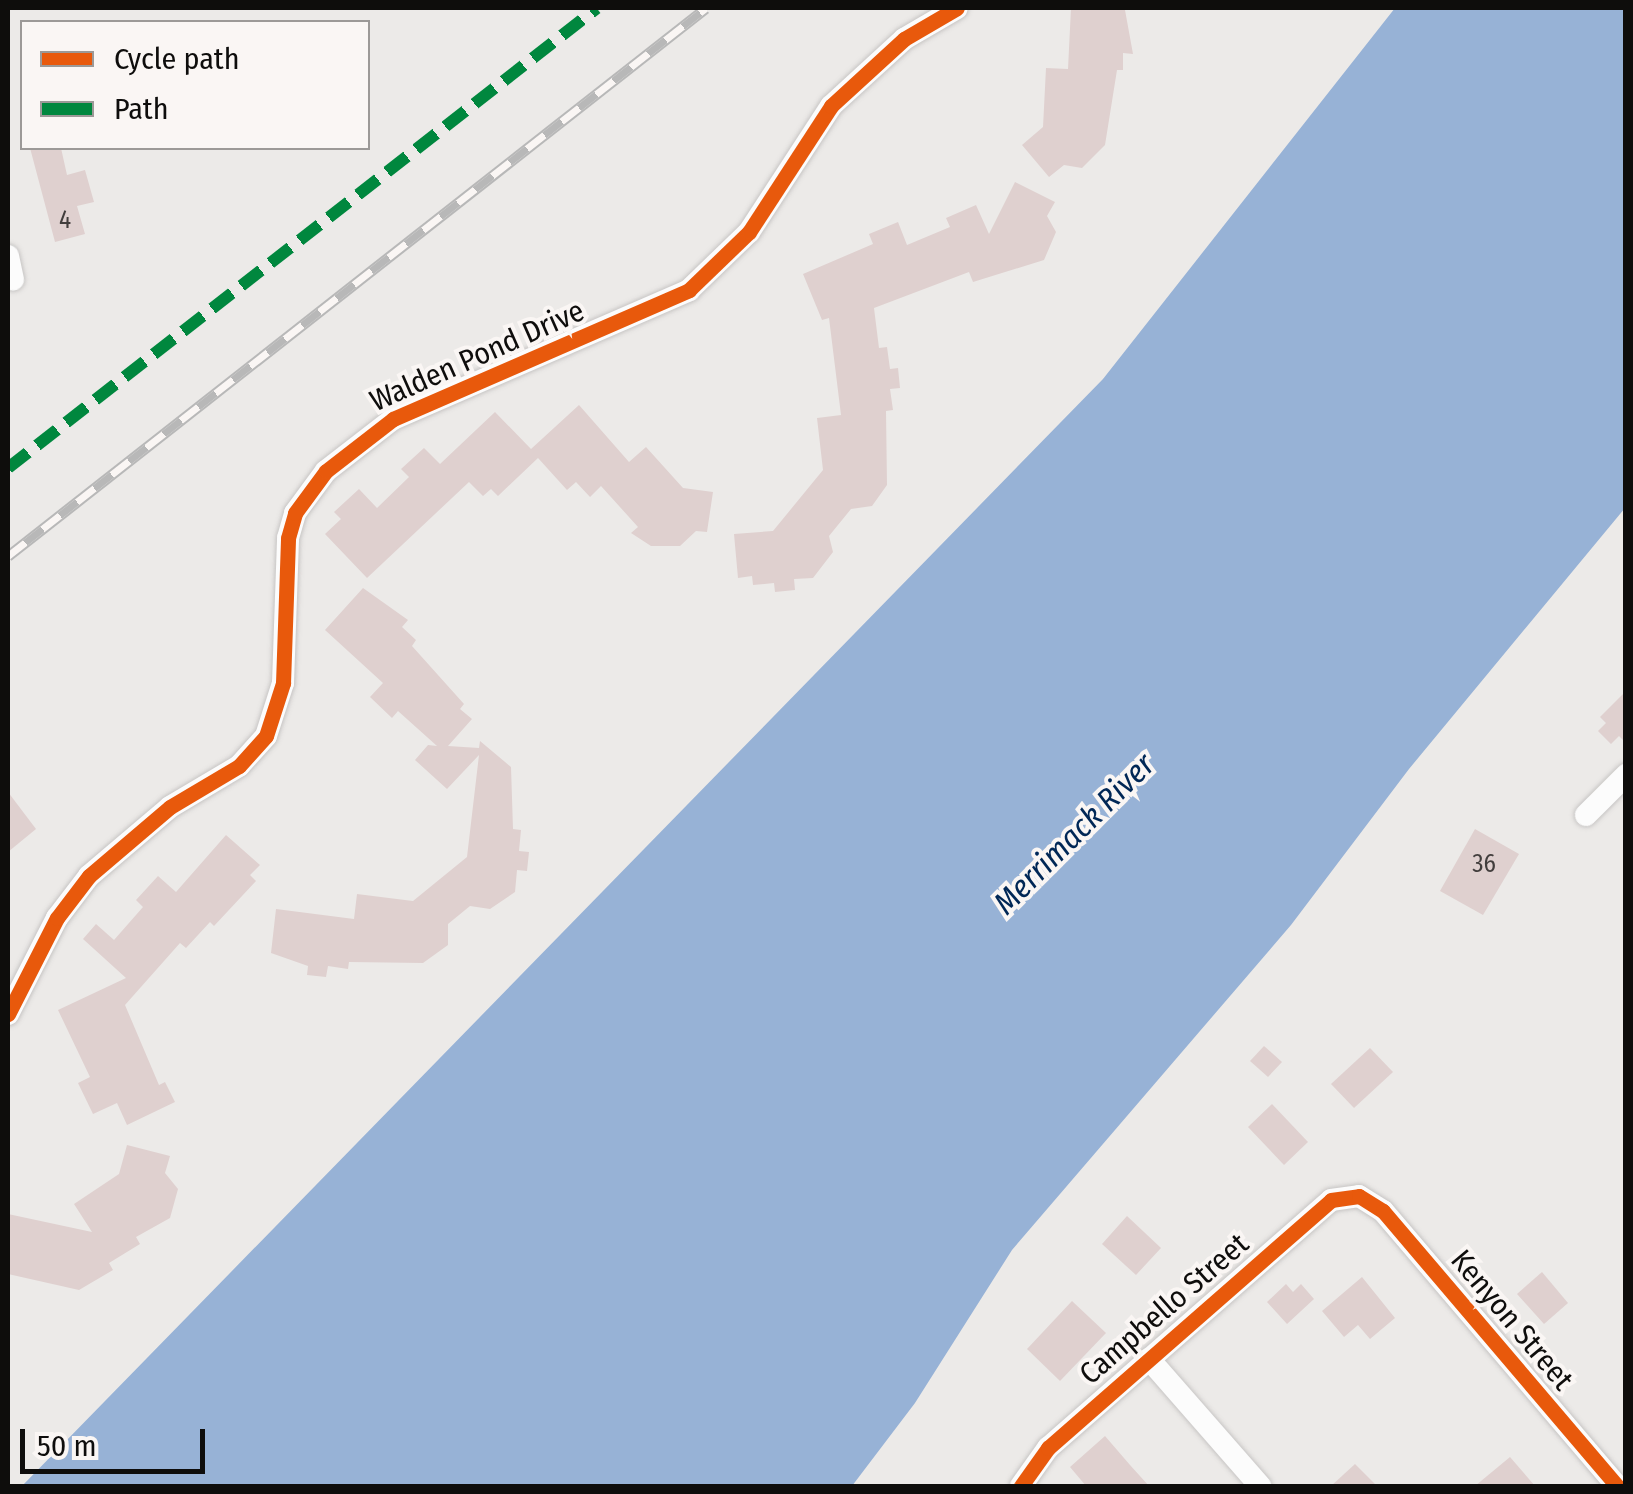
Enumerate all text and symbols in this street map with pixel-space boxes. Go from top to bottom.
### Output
legend [20,20,370,150]
text: Cycle path [114,41,240,77]
text: Path [114,91,168,127]
house number: 4 [59,205,71,235]
street label: Walden Pond Drive [364,293,590,419]
water label: Merrimack River [986,746,1162,922]
house number: 36 [1472,849,1496,879]
street label: Campbello Street [1072,1226,1256,1392]
street label: Kenyon Street [1443,1243,1581,1397]
scale bar [25,1409,210,1471]
text: 50 m [37,1428,97,1464]

